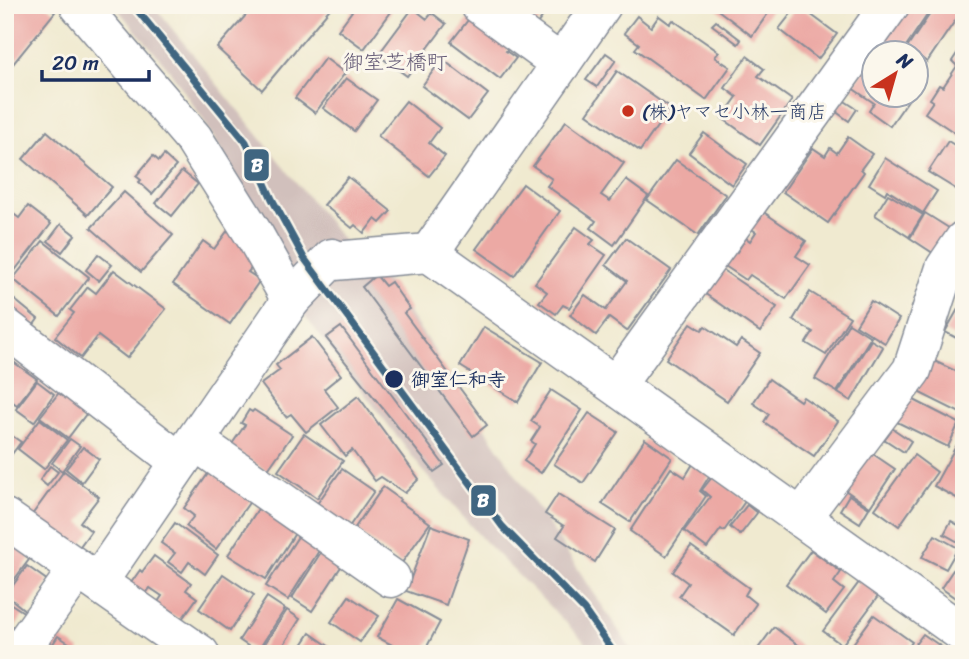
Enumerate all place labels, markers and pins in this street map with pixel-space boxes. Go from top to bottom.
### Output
place label: (株)ヤマセ小林一商店 [642,95,826,128]
marker: (株)ヤマセ小林一商店 [620,103,636,119]
place label: 御室仁和寺 [411,363,506,396]
marker: 御室仁和寺 [383,368,405,390]

